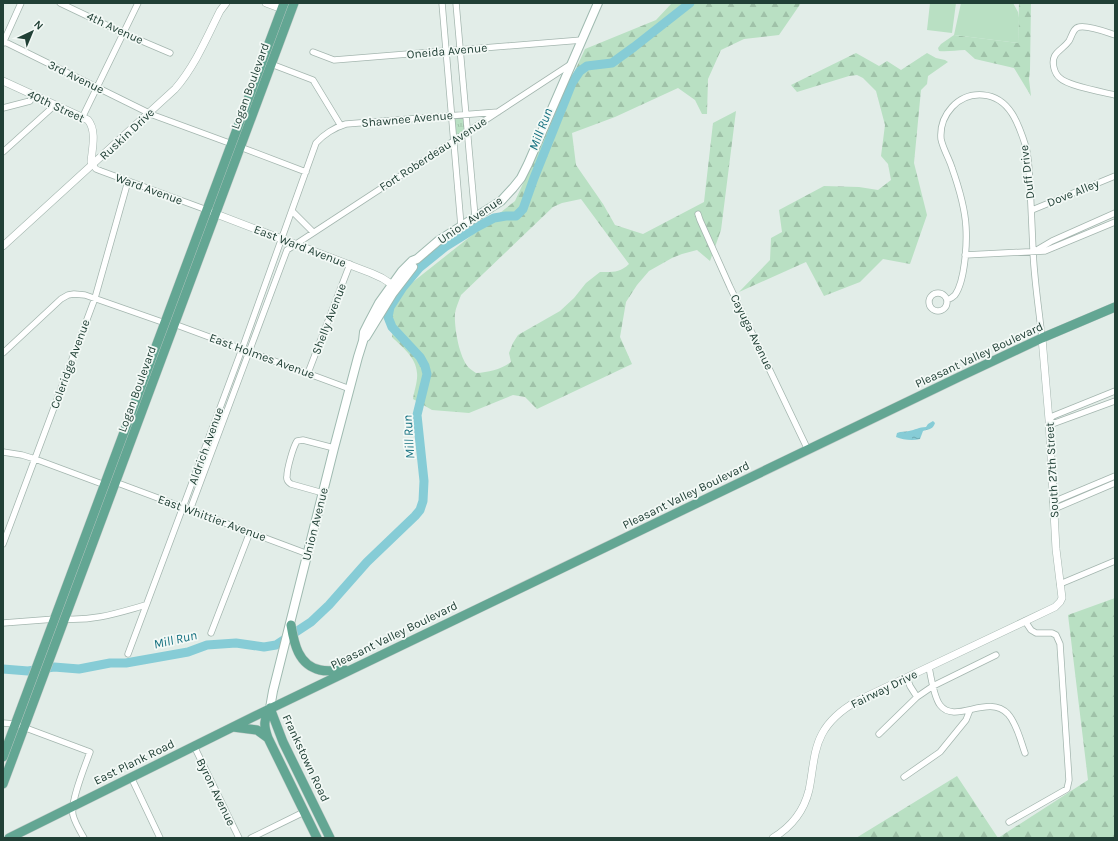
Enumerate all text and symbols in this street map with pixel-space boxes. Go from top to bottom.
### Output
street label: 4th Avenue [84,9,146,47]
north arrow [12,12,52,52]
text: N [31,18,46,33]
street label: Logan Boulevard [228,41,272,131]
street label: Oneida Avenue [406,41,488,61]
street label: 3rd Avenue [46,57,106,97]
street label: 40th Street [25,87,87,126]
street label: Ruskin Drive [97,105,157,163]
water label: Mill Run [526,106,555,152]
street label: Shawnee Avenue [361,108,453,130]
street label: Fort Roberdeau Avenue [377,114,489,194]
street label: Duff Drive [1017,144,1037,200]
street label: Ward Avenue [113,170,185,208]
street label: Dove Alley [1045,176,1101,210]
street label: Union Avenue [435,193,505,247]
street label: East Ward Avenue [252,222,348,270]
street label: Shelly Avenue [309,281,349,357]
street label: Cayuga Avenue [728,292,776,372]
street label: Coleridge Avenue [47,318,93,410]
street label: Pleasant Valley Boulevard [913,319,1045,391]
street label: East Holmes Avenue [207,330,317,382]
street label: Logan Boulevard [115,344,159,434]
street label: Aldrich Avenue [186,406,226,486]
water label: Mill Run [399,414,418,459]
street label: South 27th Street [1042,421,1061,518]
street label: Pleasant Valley Boulevard [620,458,752,532]
street label: Union Avenue [299,486,331,562]
street label: East Whittier Avenue [156,492,268,544]
street label: Pleasant Valley Boulevard [328,598,460,672]
water label: Mill Run [152,627,198,652]
street label: Fairway Drive [848,667,920,711]
street label: Frankstown Road [280,712,332,804]
street label: East Plank Road [91,736,177,788]
street label: Byron Avenue [194,756,238,828]

